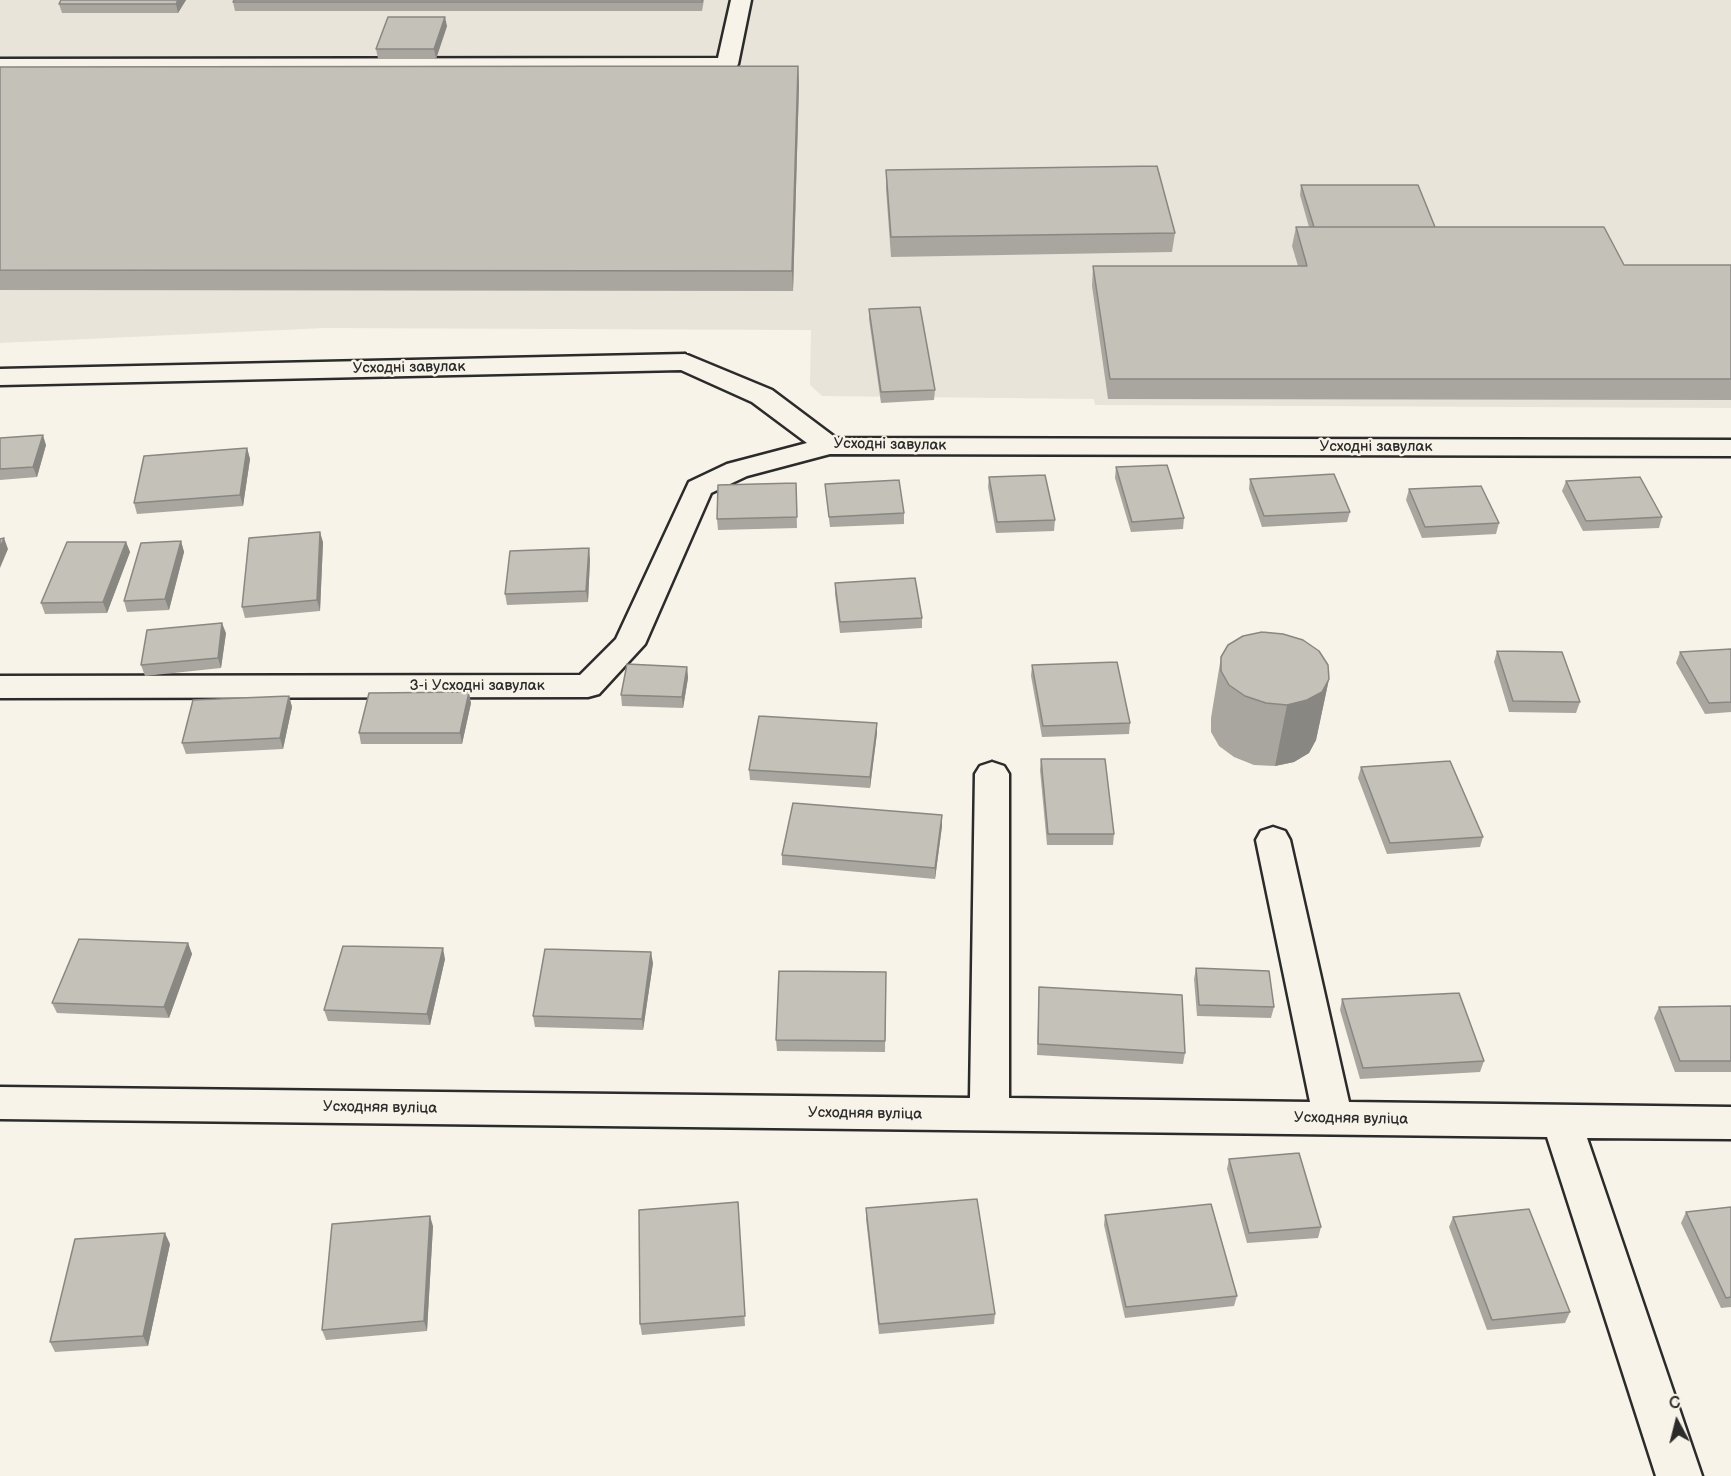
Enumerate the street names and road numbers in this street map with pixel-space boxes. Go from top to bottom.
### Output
street label: Усходні завулак [352,358,466,378]
street label: Усходні завулак [833,435,947,455]
street label: Усходні завулак [1320,438,1432,456]
street label: 3-і Усходні завулак [409,677,545,695]
street label: Усходняя вуліца [323,1098,437,1118]
street label: Усходняя вуліца [808,1104,922,1124]
street label: Усходняя вуліца [1294,1109,1408,1129]

